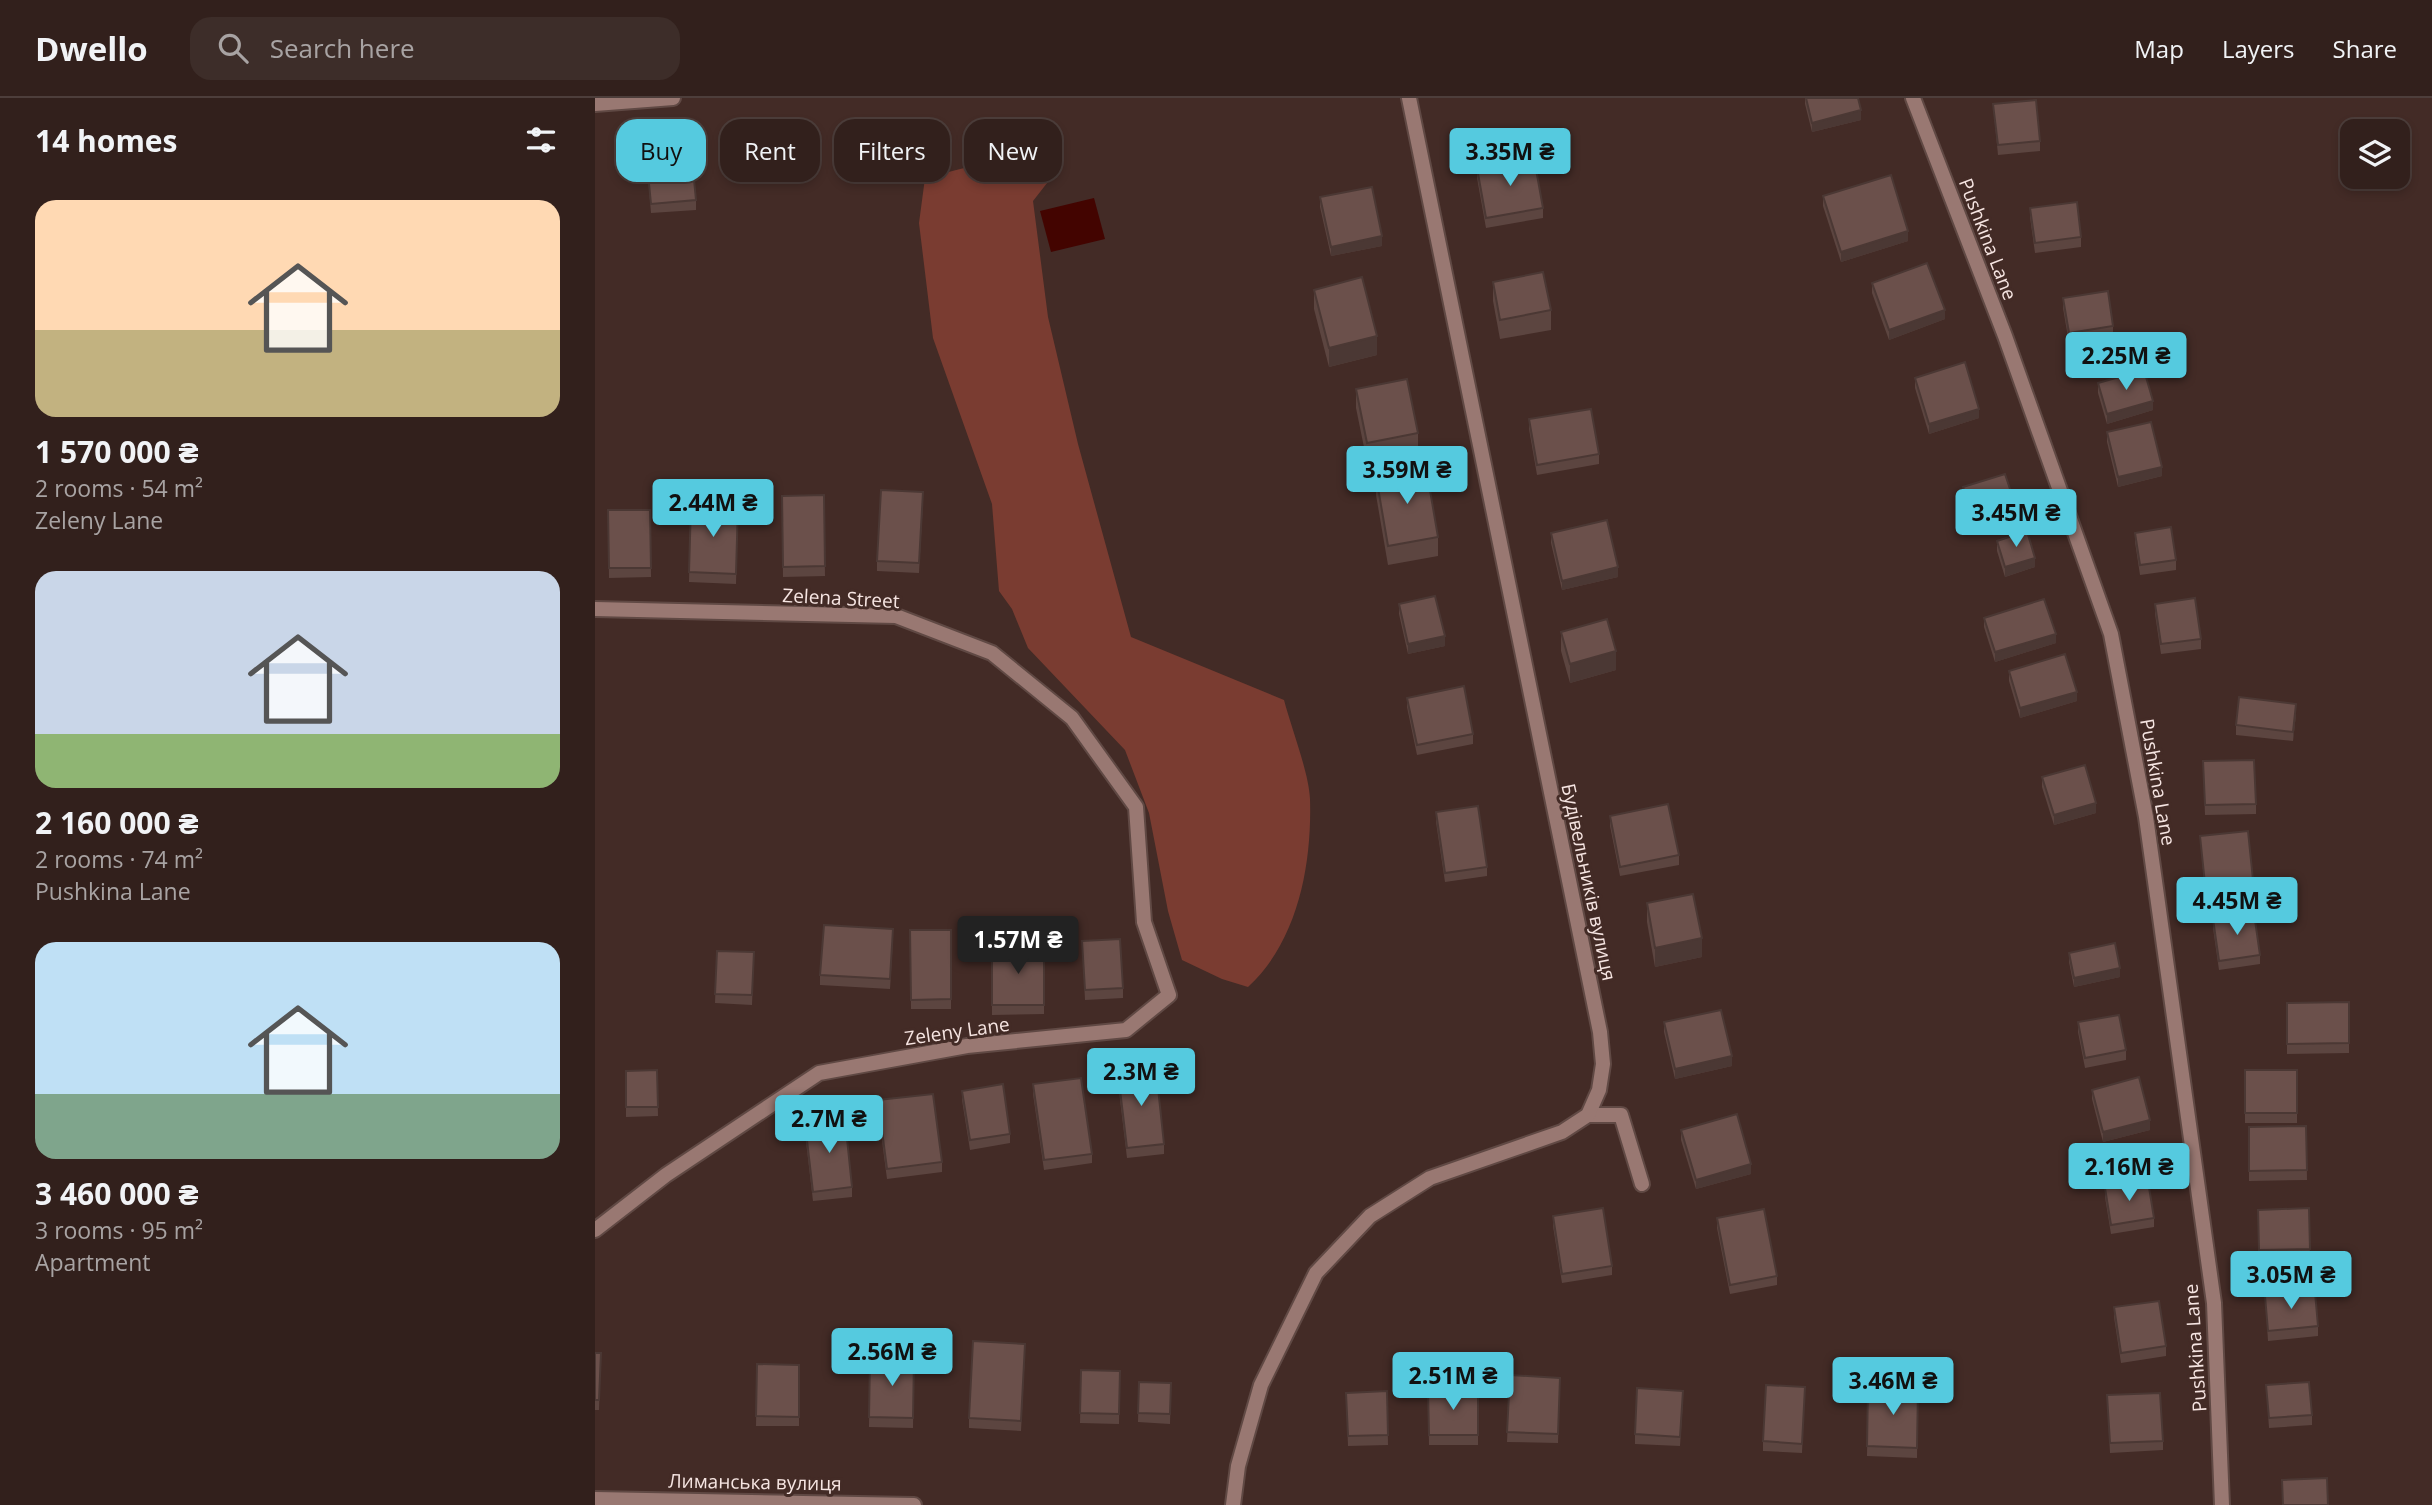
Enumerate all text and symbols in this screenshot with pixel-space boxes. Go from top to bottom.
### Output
search box [190,17,680,80]
text: Dwello [35,26,148,71]
icon: search [214,29,252,67]
text: Search here [270,30,415,66]
text: Map [2134,32,2184,65]
text: Layers [2222,32,2295,65]
text: Share [2333,32,2397,65]
chip: Buy [616,119,706,182]
chip: Rent [720,119,820,182]
chip: Filters [834,119,950,182]
chip: New [964,119,1062,182]
map controls [2340,119,2410,189]
button: layers [2340,119,2410,189]
text: 14 homes [35,120,178,161]
icon: filters [522,121,560,159]
pin: 3.35M ₴ [1445,129,1575,188]
text: 3.35M ₴ [1465,135,1555,167]
street label: Pushkina Lane [1953,174,2023,304]
icon: home [235,245,361,371]
pin: 2.25M ₴ [2061,332,2191,392]
text: 2.25M ₴ [2081,339,2171,371]
text: 1 570 000 ₴ [35,431,198,472]
pin: 3.59M ₴ [1342,446,1472,506]
text: 3.59M ₴ [1362,453,1452,485]
text: 2 rooms · 54 m² [35,472,203,504]
pin: 2.44M ₴ [648,480,778,539]
text: 2.44M ₴ [668,486,758,518]
pin: 3.45M ₴ [1951,490,2081,549]
text: 3.45M ₴ [1971,496,2061,528]
text: Zeleny Lane [35,504,163,536]
street label: Zelena Street [782,582,900,614]
icon: home [235,616,361,742]
street label: Pushkina Lane [2134,716,2182,848]
street label: Будівельників вулиця [1555,781,1623,983]
text: 2 160 000 ₴ [35,802,198,843]
text: 2 rooms · 74 m² [35,843,203,875]
text: Pushkina Lane [35,875,191,907]
pin: 4.45M ₴ [2172,878,2302,937]
text: 4.45M ₴ [2192,884,2282,916]
pin: 1.57M ₴ [953,916,1083,976]
text: 1.57M ₴ [973,923,1063,955]
icon: home [235,987,361,1113]
street label: Zeleny Lane [903,1011,1011,1051]
pin: 2.3M ₴ [1084,1048,1198,1108]
text: 2.3M ₴ [1103,1055,1179,1087]
pin: 2.7M ₴ [772,1096,886,1155]
text: 2.7M ₴ [791,1102,867,1134]
pin: 2.16M ₴ [2064,1144,2194,1203]
text: 2.16M ₴ [2084,1150,2174,1182]
text: 3 460 000 ₴ [35,1173,198,1214]
text: 3 rooms · 95 m² [35,1214,203,1246]
text: Apartment [35,1246,151,1278]
pin: 3.05M ₴ [2226,1252,2356,1311]
text: 3.05M ₴ [2246,1258,2336,1290]
street label: Pushkina Lane [2178,1283,2212,1413]
pin: 2.56M ₴ [827,1328,957,1388]
text: 2.56M ₴ [847,1335,937,1367]
pin: 2.51M ₴ [1388,1352,1518,1412]
pin: 3.46M ₴ [1828,1358,1958,1417]
text: 2.51M ₴ [1408,1359,1498,1391]
text: 3.46M ₴ [1848,1364,1938,1396]
street label: Лиманська вулиця [668,1467,842,1497]

